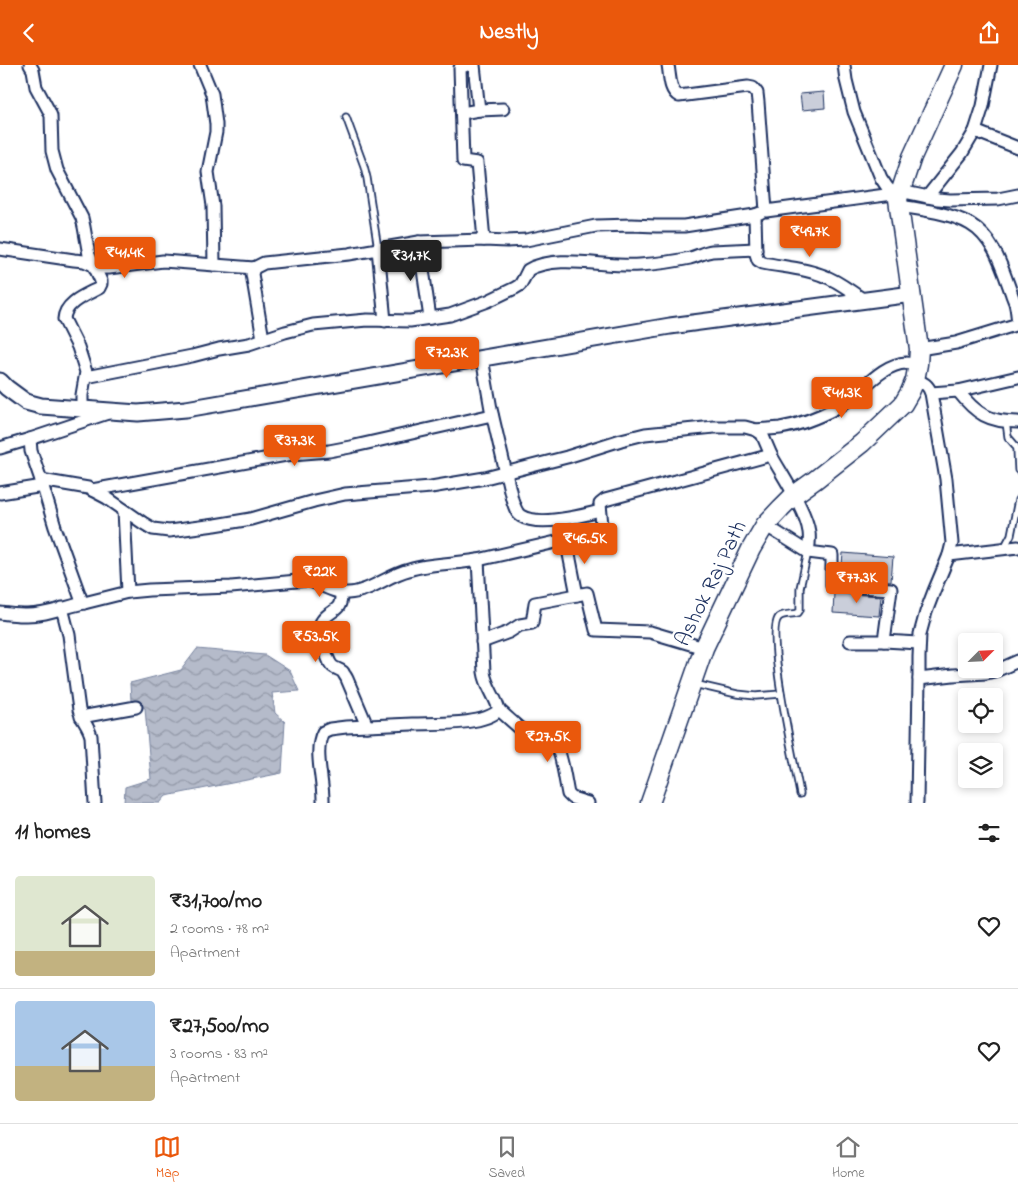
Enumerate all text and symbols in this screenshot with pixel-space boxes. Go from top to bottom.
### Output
text: Nestly [479,17,539,49]
icon: back [15,19,43,47]
icon: share [975,19,1003,47]
pin: ₹49.7K [769,215,851,258]
text: ₹49.7K [791,220,829,244]
pin: ₹41.4K [84,237,166,279]
pin: ₹31.7K [370,239,452,282]
text: ₹41.4K [106,241,144,265]
text: ₹31.7K [392,244,430,268]
pin: ₹72.3K [406,337,488,379]
text: ₹72.3K [426,341,468,365]
pin: ₹41.3K [801,377,883,419]
text: ₹41.3K [823,381,861,405]
pin: ₹37.3K [254,425,336,467]
text: ₹37.3K [275,429,315,453]
street label: Ashok Raj Path [668,516,756,652]
pin: ₹46.5K [544,523,626,565]
text: ₹46.5K [563,527,607,551]
pin: ₹22K [290,555,350,598]
text: ₹22K [303,560,337,584]
pin: ₹77.3K [816,561,898,604]
text: ₹77.3K [837,566,877,590]
pin: ₹53.5K [275,621,357,663]
text: ₹53.5K [293,625,339,649]
north arrow [958,633,1002,677]
map controls [958,633,1003,788]
button: locate [958,688,1003,733]
pin: ₹27.5K [507,721,589,763]
text: ₹27.5K [526,725,570,749]
button: layers [958,743,1003,788]
text: 11 homes [15,818,91,848]
icon: filters [975,819,1003,847]
text: ₹31,700/mo [170,887,262,917]
icon: home [55,896,115,956]
icon: heart [975,912,1003,940]
text: 2 rooms · 78 m² [170,917,269,941]
text: Apartment [170,941,240,965]
text: ₹27,500/mo [170,1012,269,1042]
icon: home [55,1021,115,1081]
icon: heart [975,1037,1003,1065]
text: 3 rooms · 83 m² [170,1042,268,1066]
text: Apartment [170,1066,240,1090]
tab: Map [153,1133,181,1184]
tab: Saved [488,1133,525,1184]
tab: Home [832,1133,865,1184]

